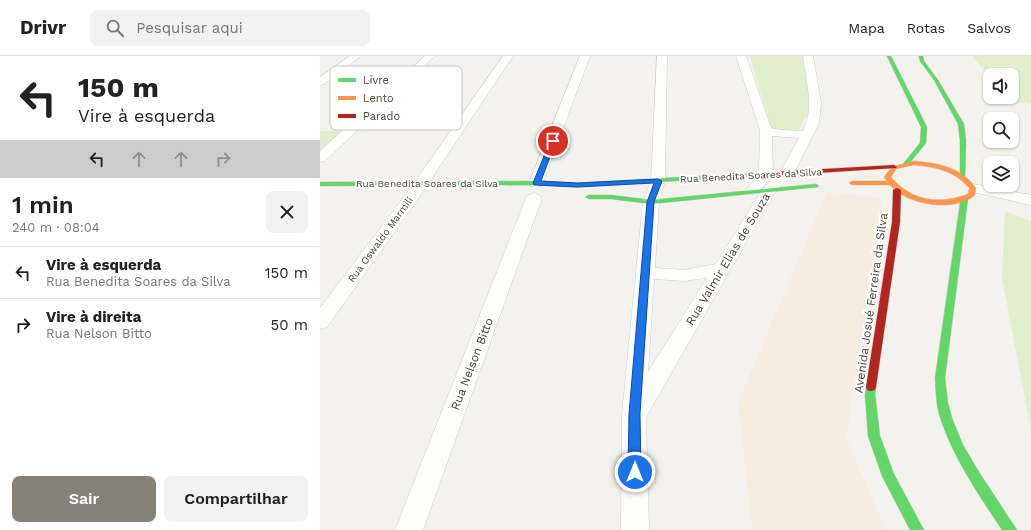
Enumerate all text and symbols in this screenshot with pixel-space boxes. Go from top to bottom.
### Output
search box [90,10,370,46]
text: Drivr [20,16,66,39]
icon: search [104,17,126,39]
text: Pesquisar aqui [136,19,243,37]
text: Mapa [848,20,885,36]
text: Rotas [907,20,945,36]
text: Salvos [967,20,1011,36]
legend [330,66,462,130]
map controls [983,68,1019,192]
button: sound [983,68,1019,104]
text: 150 m [78,71,159,104]
icon: left [12,72,64,124]
text: Livre [363,74,389,87]
text: Lento [363,92,394,105]
text: Vire à esquerda [78,105,215,126]
text: Parado [363,110,400,123]
button: search [983,112,1019,148]
pin [536,124,570,158]
icon: arrive [542,130,564,152]
icon: left [86,148,108,170]
icon: ahead [128,148,150,170]
icon: ahead [170,148,192,170]
icon: right [212,148,234,170]
button: layers [983,156,1019,192]
street label: Rua Benedita Soares da Silva [680,166,823,185]
street label: Rua Benedita Soares da Silva [356,178,498,189]
street label: Rua Valmir Elias de Souza [683,190,773,328]
text: 1 min [12,191,74,219]
button: close [266,191,308,233]
street label: Rua Oswaldo Marmili [346,194,415,284]
street label: Avenida Josué Ferreira da Silva [851,212,891,394]
text: 240 m · 08:04 [12,220,100,235]
text: Vire à esquerda [46,256,161,274]
icon: left [12,262,34,284]
text: 150 m [265,264,308,282]
text: Rua Benedita Soares da Silva [46,274,231,289]
text: Vire à direita [46,308,141,326]
icon: right [12,314,34,336]
text: 50 m [271,316,308,334]
street label: Rua Nelson Bitto [448,316,496,412]
text: Rua Nelson Bitto [46,326,152,341]
position arrow [614,451,656,493]
button: Sair [12,476,156,522]
button: Compartilhar [164,476,308,522]

